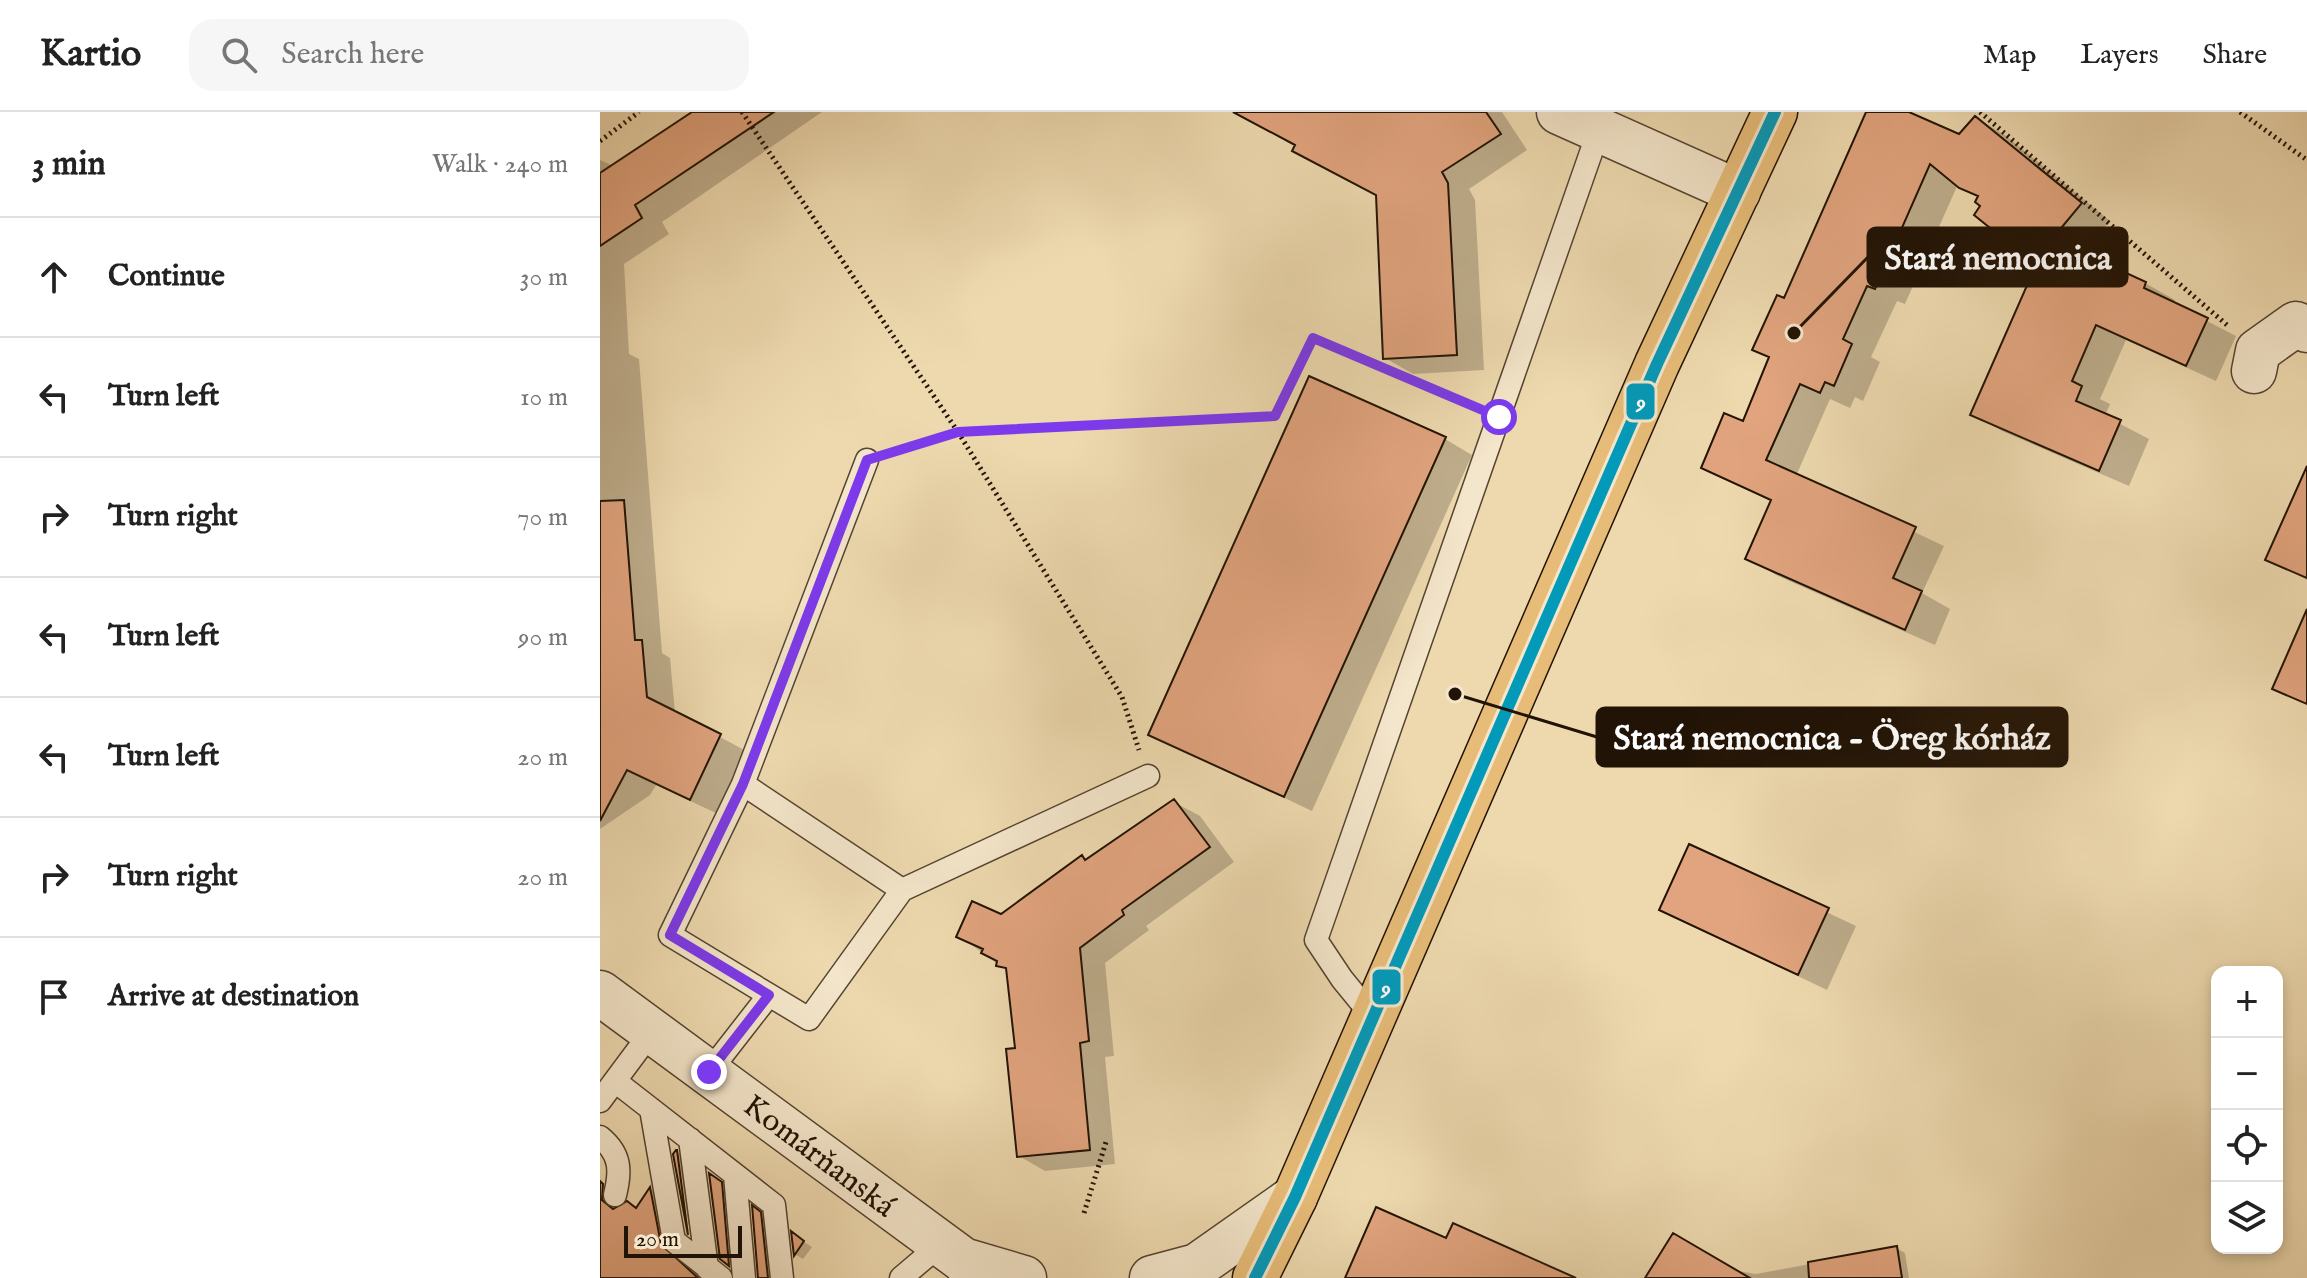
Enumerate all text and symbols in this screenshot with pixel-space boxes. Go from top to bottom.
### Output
search box [189,19,749,91]
text: Kartio [40,31,141,79]
icon: search [217,33,261,77]
text: Search here [281,36,424,74]
text: Map [1983,38,2036,73]
text: Layers [2080,38,2159,73]
text: Share [2203,38,2267,73]
text: 3 min [32,143,106,186]
text: Walk · 240 m [432,148,568,181]
callout: Stará nemocnica [1868,228,2127,286]
text: Stará nemocnica [1884,238,2113,281]
icon: ahead [32,255,76,299]
text: Continue [108,258,225,296]
text: 30 m [520,261,568,294]
icon: left [32,375,76,419]
text: Turn left [108,378,219,416]
text: 10 m [520,381,568,414]
line badge: 9 [1625,382,1656,421]
text: 9 [1635,389,1646,417]
route start [1481,399,1517,435]
icon: right [32,495,76,539]
text: Turn right [108,498,238,536]
text: 70 m [517,501,568,534]
icon: left [32,615,76,659]
text: Turn left [108,618,219,656]
text: 90 m [518,621,568,654]
callout: Stará nemocnica - Öreg kórház [1597,708,2067,766]
text: Stará nemocnica - Öreg kórház [1613,718,2051,761]
icon: left [32,735,76,779]
text: Turn left [108,738,219,776]
text: 20 m [517,741,568,774]
icon: right [32,855,76,899]
text: Turn right [108,858,238,896]
text: 20 m [517,861,568,894]
map controls [2211,966,2283,1254]
button: + [2211,966,2283,1038]
line badge: 9 [1371,968,1402,1006]
icon: arrive [32,975,76,1019]
text: 9 [1380,975,1391,1003]
text: Arrive at destination [108,978,359,1016]
button: − [2211,1038,2283,1110]
route end [691,1054,727,1090]
street label: Komárňanská [734,1086,903,1228]
button: locate [2211,1110,2283,1182]
button: layers [2211,1182,2283,1254]
scale bar [624,1222,742,1258]
text: 20 m [636,1226,679,1254]

